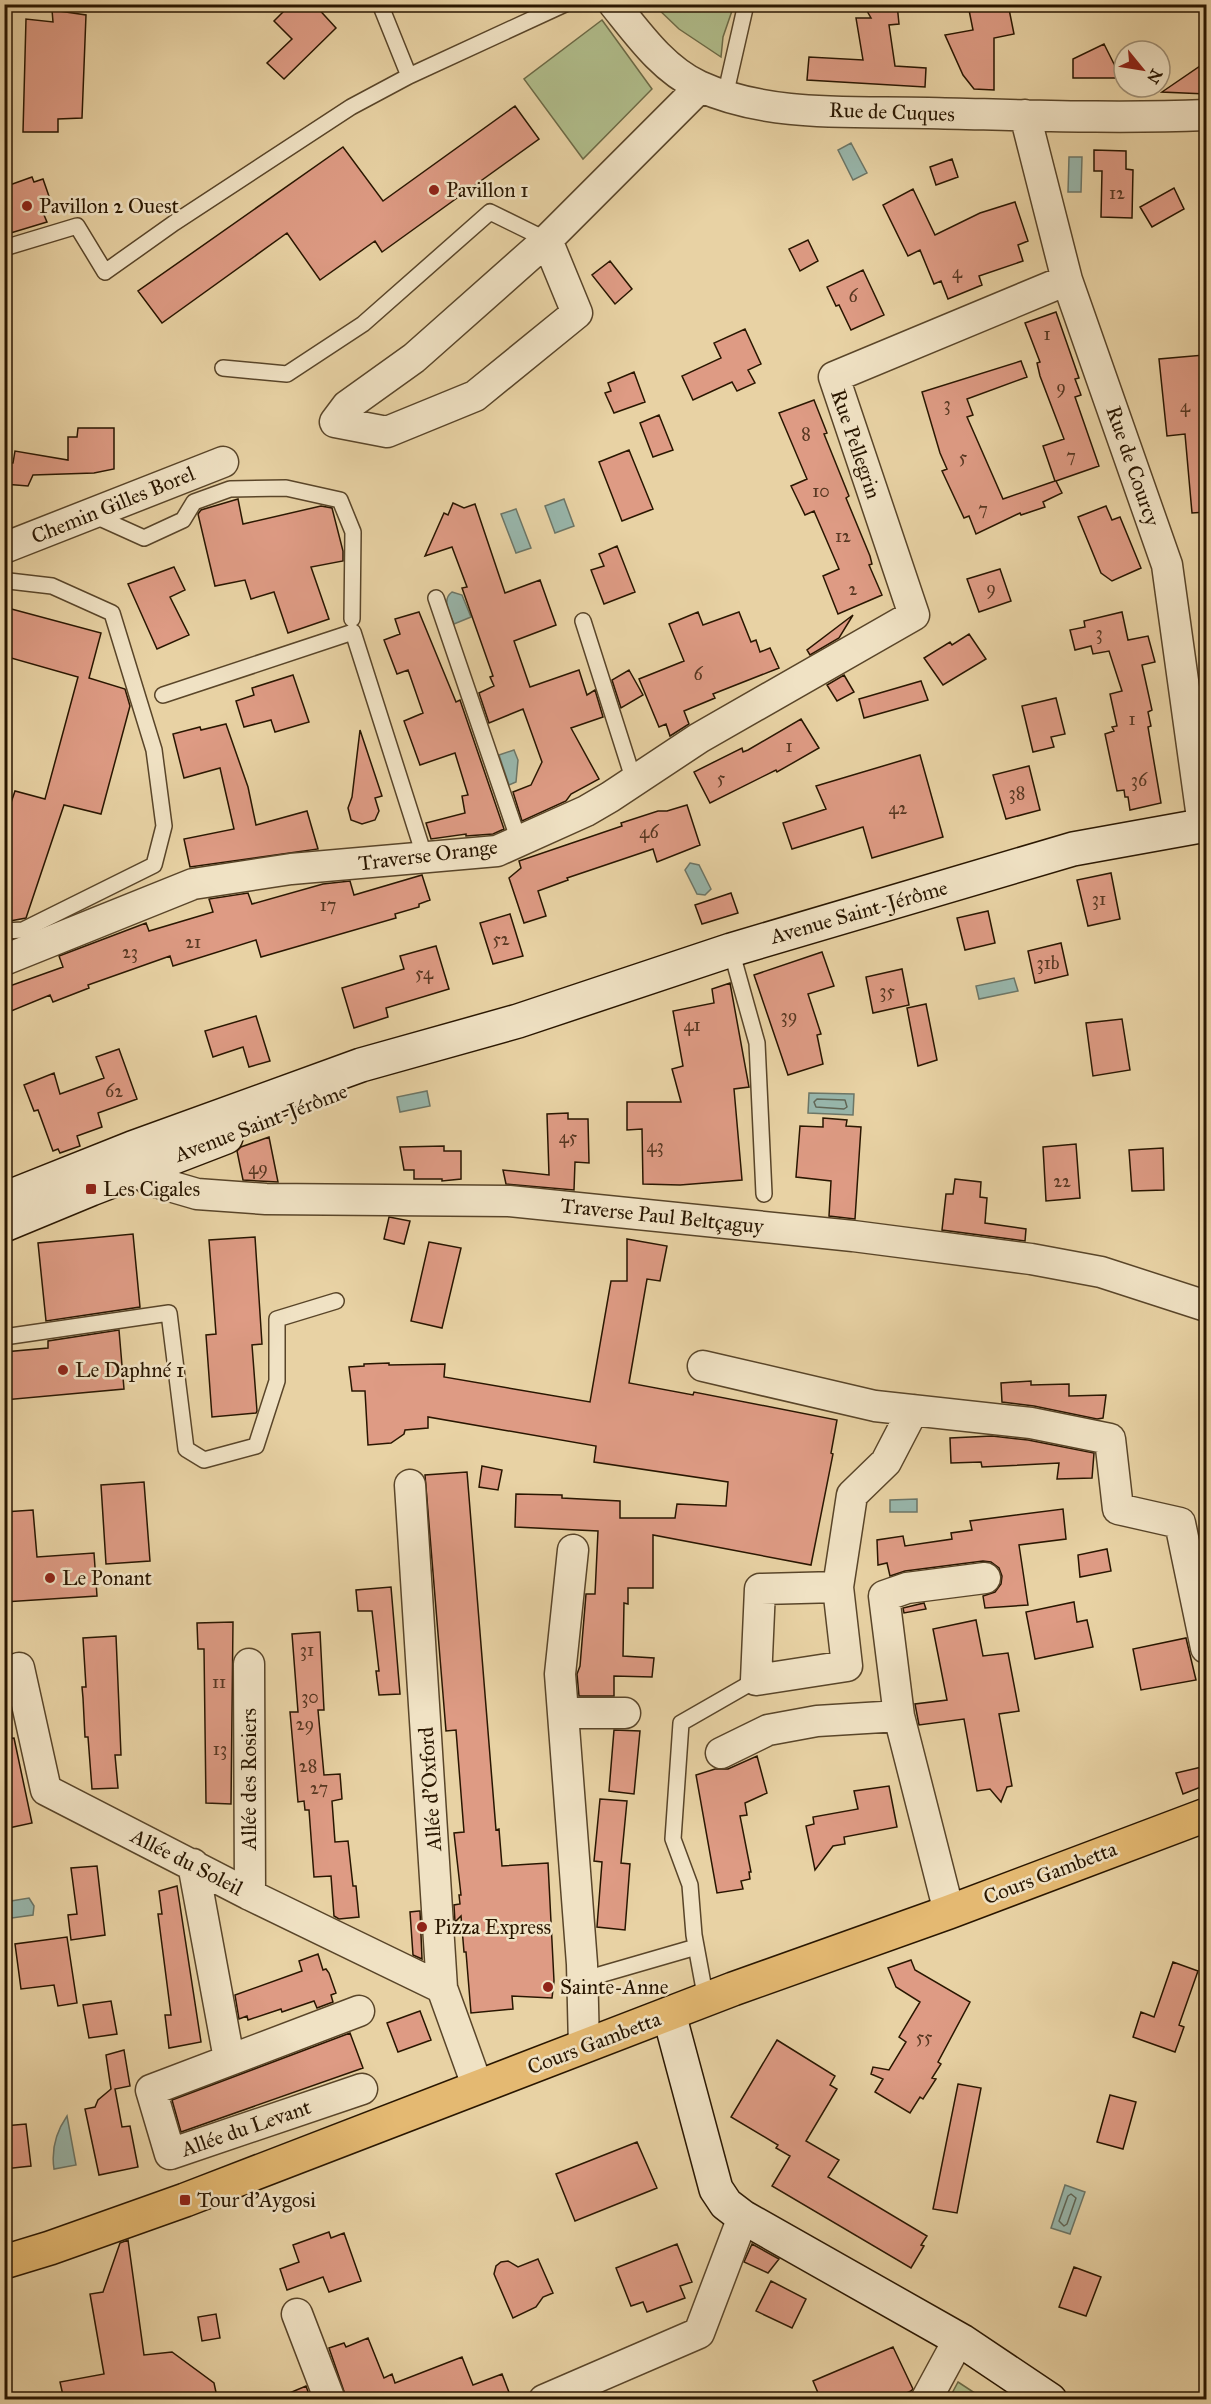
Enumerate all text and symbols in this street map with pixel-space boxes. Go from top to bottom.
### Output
north arrow [1112,39,1172,99]
text: N [1143,66,1166,87]
street label: Rue de Cuques [829,97,955,127]
place label: Pavillon 1 [446,177,528,203]
house number: 12 [1109,182,1125,204]
marker: Pavillon 1 [427,183,441,197]
place label: Pavillon 2 Ouest [39,193,180,219]
marker: Pavillon 2 Ouest [20,199,34,213]
house number: 4 [952,261,963,283]
house number: 6 [848,285,858,307]
house number: 1 [1043,323,1051,345]
house number: 9 [1056,376,1066,398]
street label: Rue Pellegrin [825,386,887,502]
house number: 3 [943,393,951,415]
house number: 4 [1180,395,1191,417]
street label: Rue de Courcy [1100,402,1166,531]
house number: 8 [801,423,811,445]
house number: 7 [1066,445,1076,467]
house number: 5 [959,446,968,468]
street label: Chemin Gilles Borel [27,460,199,550]
house number: 10 [812,480,830,502]
house number: 7 [978,498,988,520]
house number: 12 [835,525,851,547]
house number: 9 [986,577,996,599]
house number: 2 [849,578,858,600]
house number: 3 [1095,622,1103,644]
house number: 6 [693,663,703,685]
house number: 1 [1128,708,1136,730]
house number: 1 [785,735,793,757]
house number: 5 [717,767,726,789]
house number: 36 [1131,769,1148,791]
house number: 38 [1009,782,1025,804]
house number: 42 [889,797,908,819]
house number: 46 [639,821,659,843]
street label: Traverse Orange [357,834,500,876]
street label: Avenue Saint-Jérôme [766,874,951,950]
house number: 31 [1092,888,1106,910]
house number: 17 [320,894,336,916]
house number: 52 [492,928,510,950]
house number: 21 [185,931,201,953]
house number: 23 [122,941,138,963]
house number: 31b [1036,952,1060,974]
house number: 54 [415,962,434,984]
house number: 35 [879,980,895,1002]
house number: 39 [781,1005,797,1027]
house number: 41 [683,1014,701,1036]
street label: Avenue Saint-Jérôme [170,1078,351,1168]
house number: 62 [105,1080,123,1102]
house number: 45 [559,1126,578,1148]
house number: 43 [646,1135,664,1157]
house number: 49 [248,1157,268,1179]
house number: 22 [1053,1170,1071,1192]
place label: Les Cigales [103,1176,200,1202]
marker: Les Cigales [84,1182,98,1196]
street label: Traverse Paul Beltçaguy [559,1192,766,1240]
place label: Le Daphné 1 [75,1357,184,1383]
marker: Le Daphné 1 [56,1363,70,1377]
place label: Le Ponant [62,1565,153,1591]
marker: Le Ponant [43,1571,57,1585]
house number: 31 [300,1639,314,1661]
house number: 11 [212,1671,226,1693]
house number: 30 [301,1686,319,1708]
street label: Allée des Rosiers [236,1708,262,1851]
house number: 29 [296,1713,314,1735]
street label: Allée d'Oxford [413,1726,447,1853]
house number: 13 [213,1738,227,1760]
house number: 28 [299,1755,317,1777]
house number: 27 [310,1777,328,1799]
street label: Allée du Soleil [126,1822,248,1901]
street label: Cours Gambetta [980,1836,1120,1910]
place label: Pizza Express [434,1914,551,1940]
marker: Pizza Express [415,1920,429,1934]
place label: Sainte-Anne [560,1974,669,2000]
marker: Sainte-Anne [541,1980,555,1994]
street label: Cours Gambetta [524,2006,664,2080]
house number: 55 [916,2026,933,2048]
street label: Allée du Levant [177,2093,315,2163]
place label: Tour d'Aygosi [197,2187,316,2213]
marker: Tour d'Aygosi [178,2193,192,2207]

